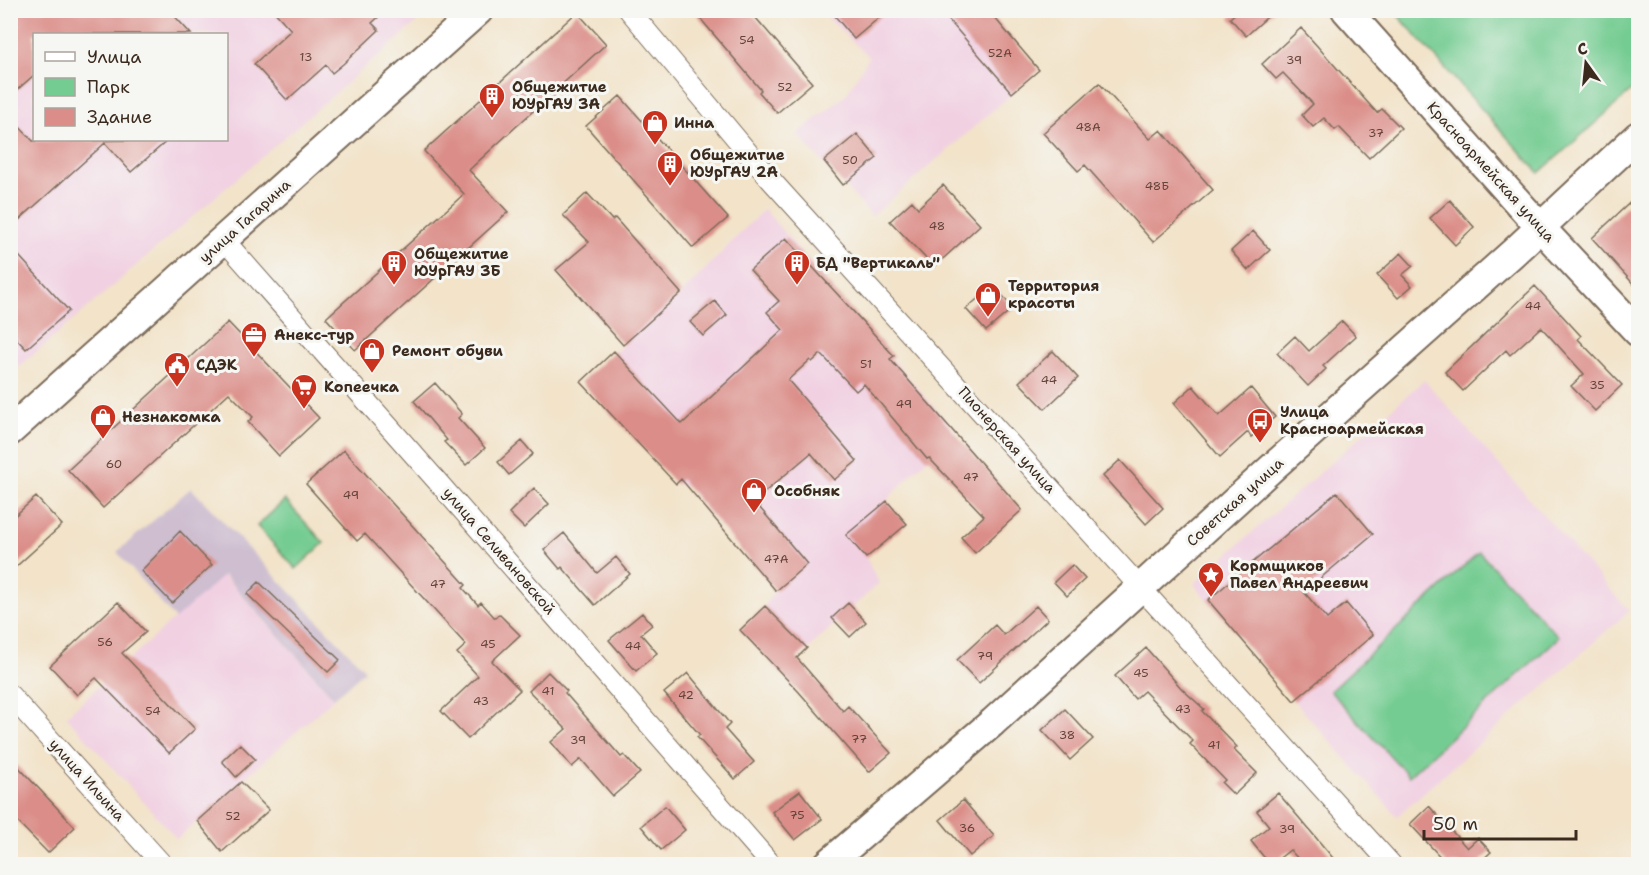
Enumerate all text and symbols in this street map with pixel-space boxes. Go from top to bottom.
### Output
house number: 54 [739,32,755,48]
legend [33,33,228,141]
north arrow [1556,33,1616,93]
text: С [1575,38,1590,60]
text: Улица [87,45,141,69]
house number: 52А [988,45,1012,61]
house number: 13 [300,49,312,65]
house number: 39 [1286,52,1302,68]
text: Парк [87,75,130,99]
place label: Общежитие ЮУрГАУ 3А [512,77,607,114]
house number: 52 [777,79,793,95]
building icon: Общежитие ЮУрГАУ 3А [477,81,507,119]
street label: Красноармейская улица [1423,98,1560,247]
text: Здание [87,105,152,129]
shop icon: Инна [640,108,670,146]
place label: Инна [674,113,715,133]
house number: 48А [1075,119,1101,135]
house number: 37 [1368,125,1384,141]
place label: Общежитие ЮУрГАУ 2А [690,145,785,182]
building icon: Общежитие ЮУрГАУ 2А [655,149,685,187]
house number: 50 [842,152,858,168]
street label: улица Гагарина [195,174,296,267]
house number: 48Б [1145,178,1169,194]
house number: 48 [929,218,945,234]
place label: Общежитие ЮУрГАУ 3Б [414,244,509,281]
building icon: Общежитие ЮУрГАУ 3Б [379,248,409,286]
building icon: БД "Вертикаль" [782,248,812,286]
place label: БД "Вертикаль" [816,253,940,273]
place label: Территория красоты [1008,276,1099,313]
shop icon: Территория красоты [973,280,1003,318]
house number: 44 [1525,298,1541,314]
office icon: Анекс-тур [239,320,269,358]
place label: Анекс-тур [274,325,354,345]
shop icon: Ремонт обуви [357,336,387,374]
place label: Ремонт обуви [392,341,504,361]
public building icon: СДЭК [162,350,192,388]
place label: СДЭК [196,355,238,375]
house number: 51 [860,356,872,372]
supermarket icon: Копеечка [289,372,319,410]
house number: 44 [1041,372,1057,388]
place label: Копеечка [324,377,400,397]
house number: 35 [1589,377,1605,393]
street label: Пионерская улица [954,382,1061,498]
house number: 49 [896,396,912,412]
shop icon: Незнакомка [88,402,118,440]
place label: Улица Красноармейская [1280,402,1424,439]
bus stop icon: Улица Красноармейская [1245,406,1275,444]
place label: Незнакомка [122,407,221,427]
street label: Советская улица [1182,453,1288,551]
house number: 60 [106,456,122,472]
house number: 47 [963,469,979,485]
shop icon: Особняк [739,476,769,514]
place label: Особняк [774,481,841,501]
street label: улица Селивановской [438,483,560,619]
house number: 49 [343,487,359,503]
house number: 47А [764,551,789,567]
place label: Кормщиков Павел Андреевич [1230,556,1369,593]
place icon: Кормщиков Павел Андреевич [1196,560,1226,598]
house number: 47 [430,576,446,592]
house number: 56 [97,634,113,650]
house number: 45 [480,636,496,652]
house number: 44 [625,638,641,654]
house number: 79 [977,648,993,664]
house number: 45 [1133,665,1149,681]
house number: 41 [542,683,554,699]
house number: 42 [678,687,694,703]
house number: 43 [473,693,489,709]
house number: 43 [1175,701,1191,717]
house number: 54 [145,703,161,719]
house number: 38 [1059,727,1075,743]
house number: 77 [851,731,867,747]
house number: 39 [570,732,586,748]
street label: улица Ильина [45,734,130,826]
house number: 41 [1208,737,1220,753]
scale bar [1424,803,1576,841]
house number: 75 [789,807,805,823]
house number: 52 [225,808,241,824]
text: 50 m [1433,812,1478,836]
house number: 36 [959,820,975,836]
house number: 39 [1279,821,1295,837]

